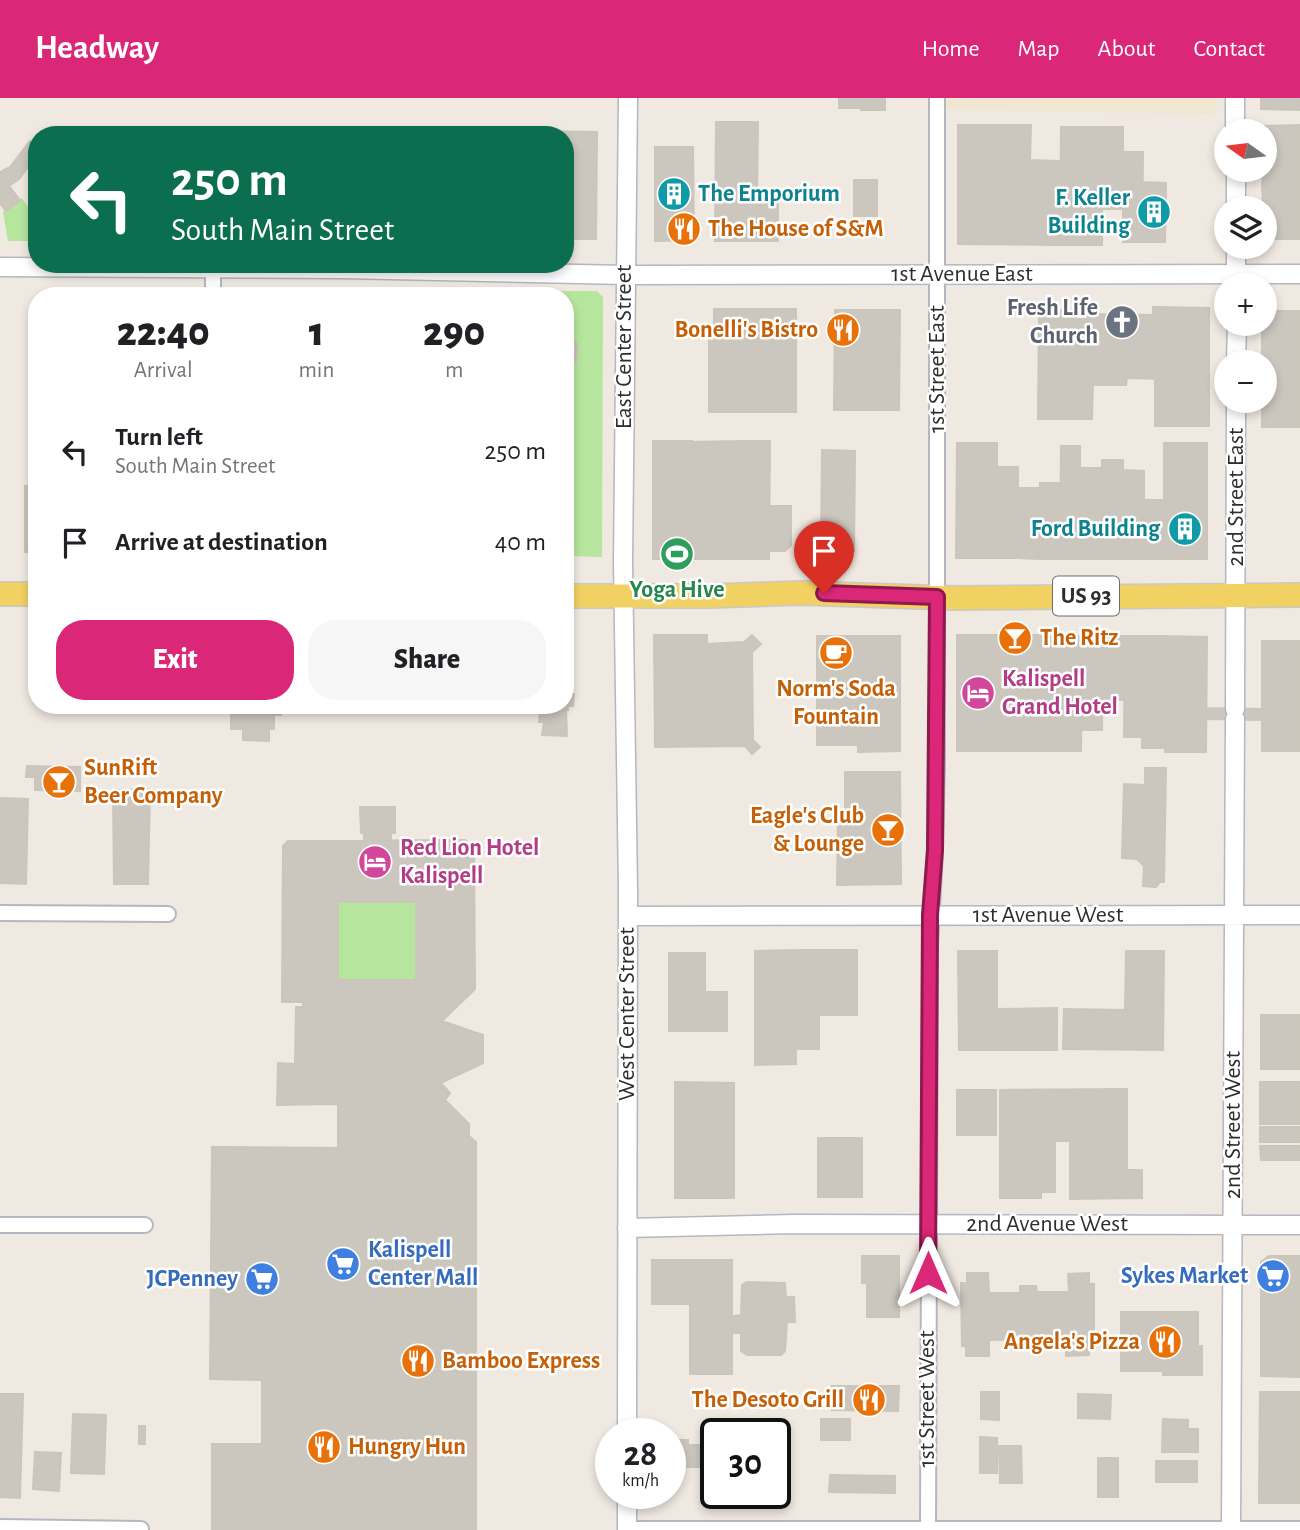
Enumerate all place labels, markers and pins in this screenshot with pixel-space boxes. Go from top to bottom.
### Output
building icon: The Emporium [655,175,693,213]
place label: The Emporium [698,182,840,206]
place label: F. Keller Building [1047,186,1131,238]
building icon: F. Keller Building [1135,193,1173,231]
restaurant icon: The House of S&M [665,210,703,248]
place label: The House of S&M [708,217,884,241]
place label: Fresh Life Church [1007,296,1098,348]
church icon: Fresh Life Church [1103,303,1141,341]
restaurant icon: Bonelli's Bistro [824,311,862,349]
place label: Bonelli's Bistro [674,318,818,342]
building icon: Ford Building [1166,510,1204,548]
place label: Ford Building [1031,517,1161,541]
pin [794,521,854,593]
sports icon: Yoga Hive [658,535,696,573]
place label: Yoga Hive [629,578,725,602]
bar icon: The Ritz [996,619,1034,657]
place label: The Ritz [1040,626,1119,650]
cafe icon: Norm's Soda Fountain [817,634,855,672]
place label: Kalispell Grand Hotel [1002,667,1118,719]
hotel icon: Kalispell Grand Hotel [959,674,997,712]
place label: Norm's Soda Fountain [776,677,896,729]
place label: SunRift Beer Company [84,756,223,808]
bar icon: SunRift Beer Company [40,763,78,801]
place label: Eagle's Club & Lounge [750,804,864,856]
bar icon: Eagle's Club & Lounge [869,811,907,849]
place label: Red Lion Hotel Kalispell [400,836,539,888]
hotel icon: Red Lion Hotel Kalispell [356,843,394,881]
place label: Kalispell Center Mall [368,1238,478,1290]
supermarket icon: Kalispell Center Mall [324,1245,362,1283]
supermarket icon: Sykes Market [1254,1257,1292,1295]
supermarket icon: JCPenney [243,1260,281,1298]
place label: Sykes Market [1121,1264,1248,1288]
place label: JCPenney [147,1267,238,1291]
restaurant icon: Angela's Pizza [1146,1323,1184,1361]
place label: Angela's Pizza [1004,1330,1140,1354]
restaurant icon: Bamboo Express [399,1342,437,1380]
place label: Bamboo Express [442,1349,600,1373]
restaurant icon: The Desoto Grill [850,1381,888,1419]
place label: The Desoto Grill [692,1388,844,1412]
restaurant icon: Hungry Hun [305,1428,343,1466]
place label: Hungry Hun [348,1435,466,1459]

